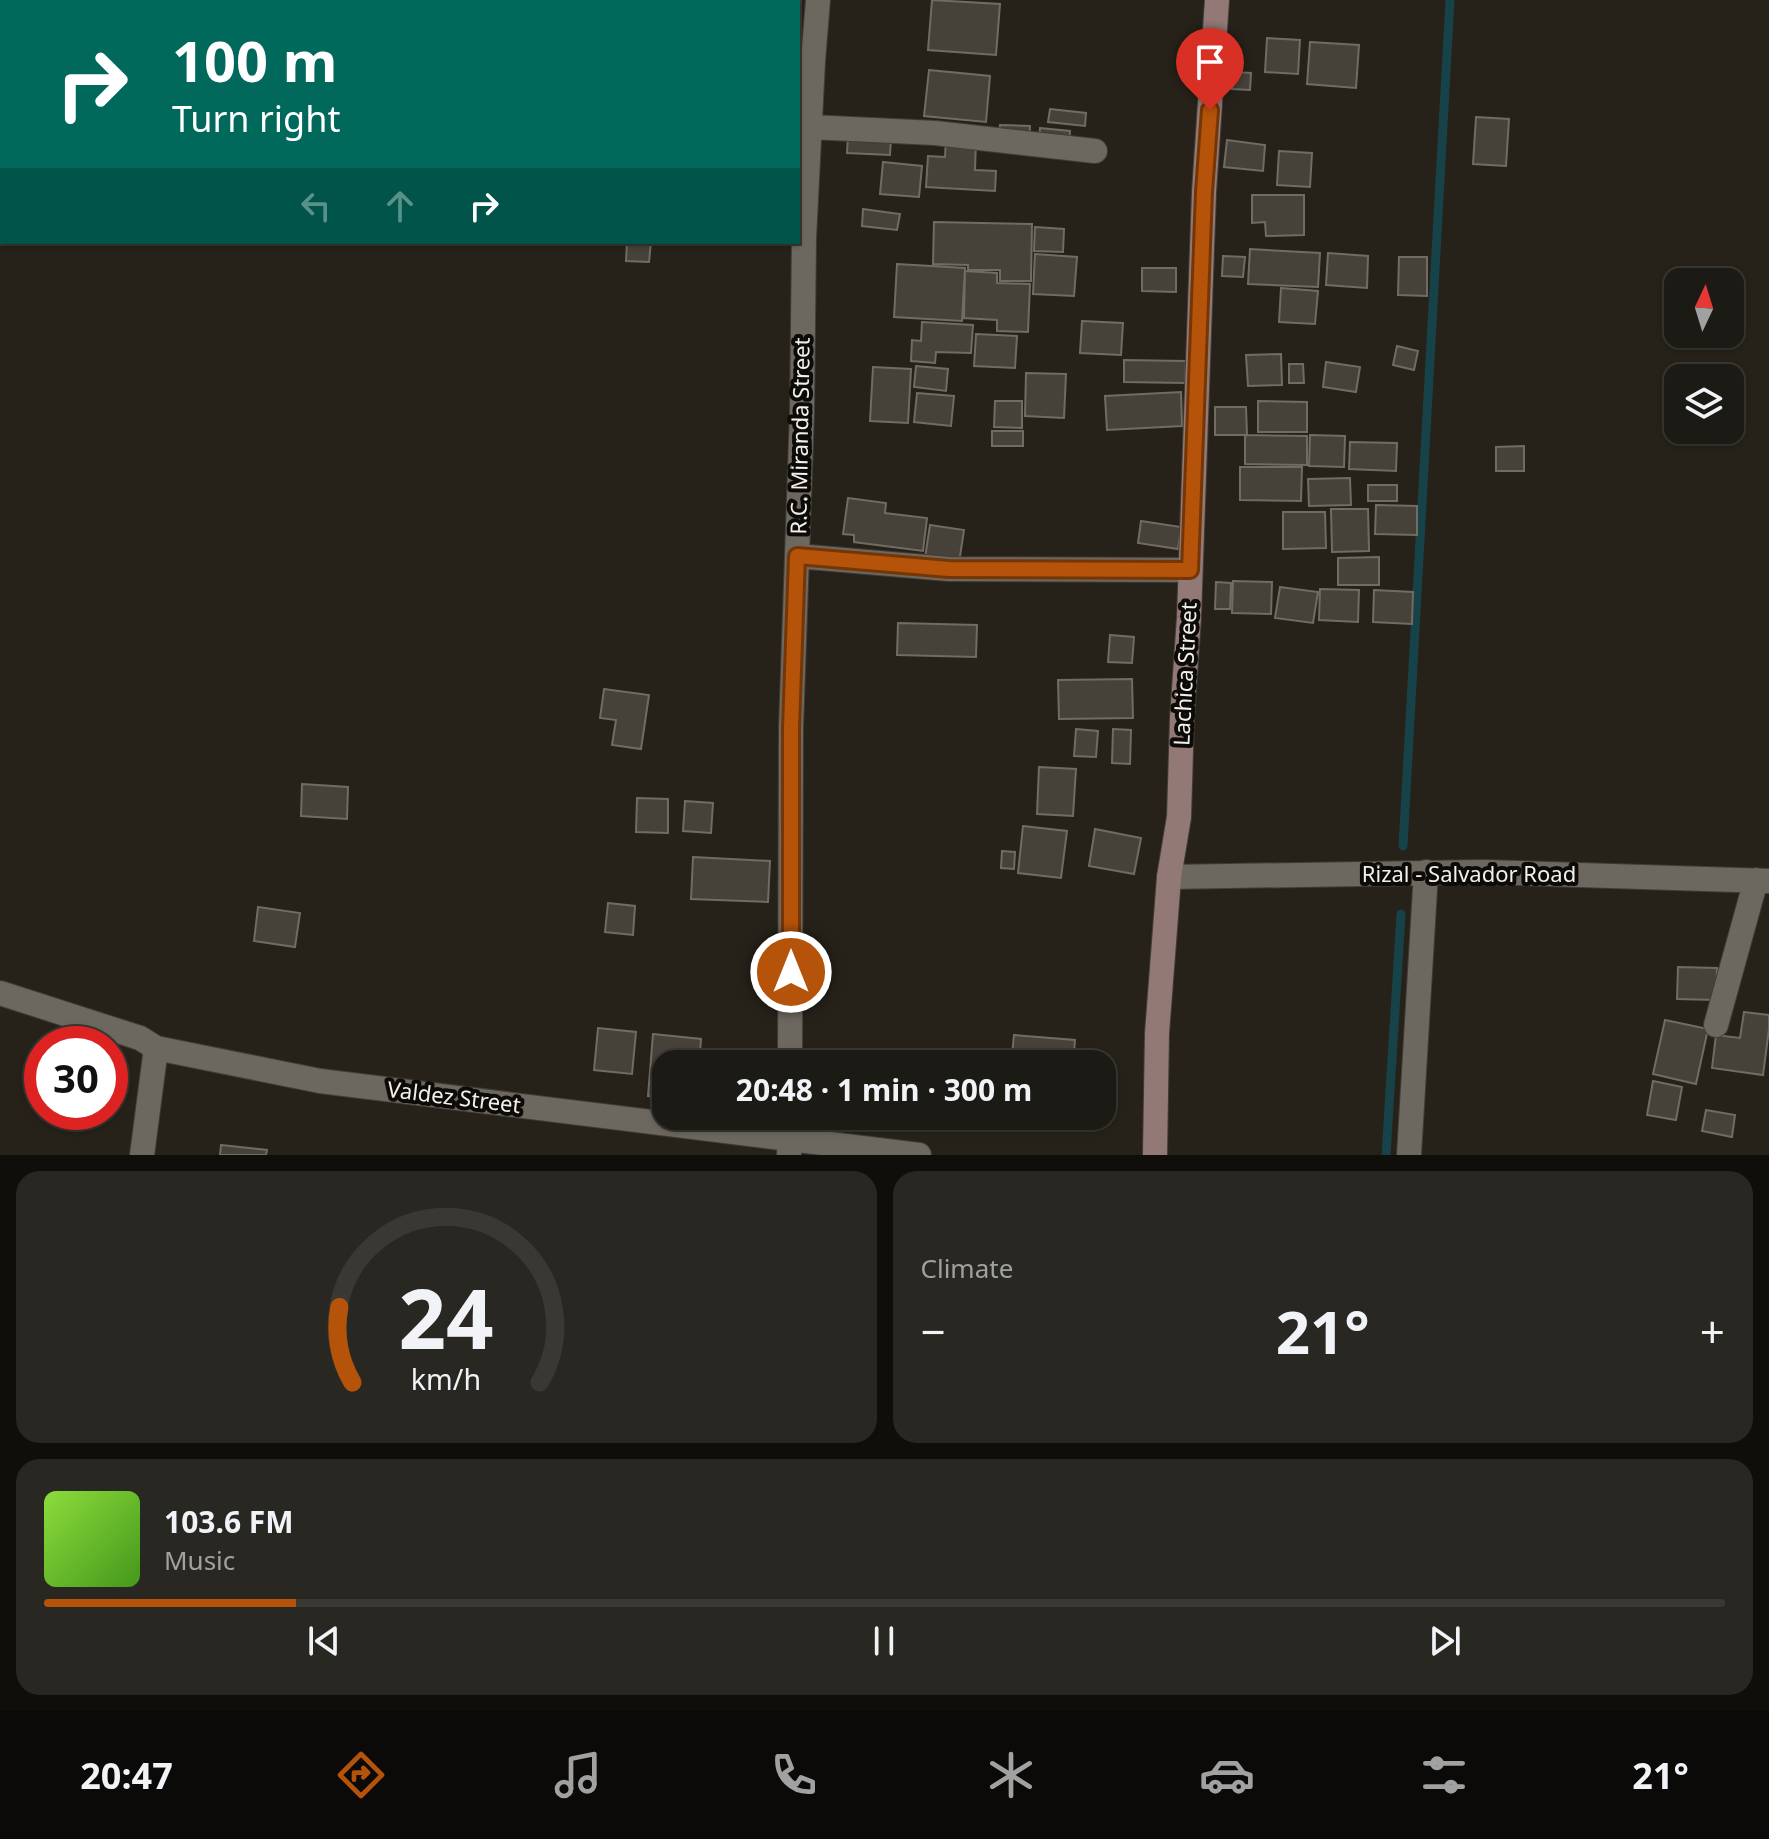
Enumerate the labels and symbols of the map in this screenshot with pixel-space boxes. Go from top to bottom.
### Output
pin [1176,28,1244,110]
north arrow [1664,268,1744,348]
street label: R.C. Miranda Street [782,337,816,535]
street label: Lachica Street [1165,601,1203,747]
street label: Rizal - Salvador Road [1362,858,1576,888]
position arrow [749,930,833,1014]
speed limit sign: 30 [24,1026,128,1130]
street label: Valdez Street [386,1073,522,1119]

